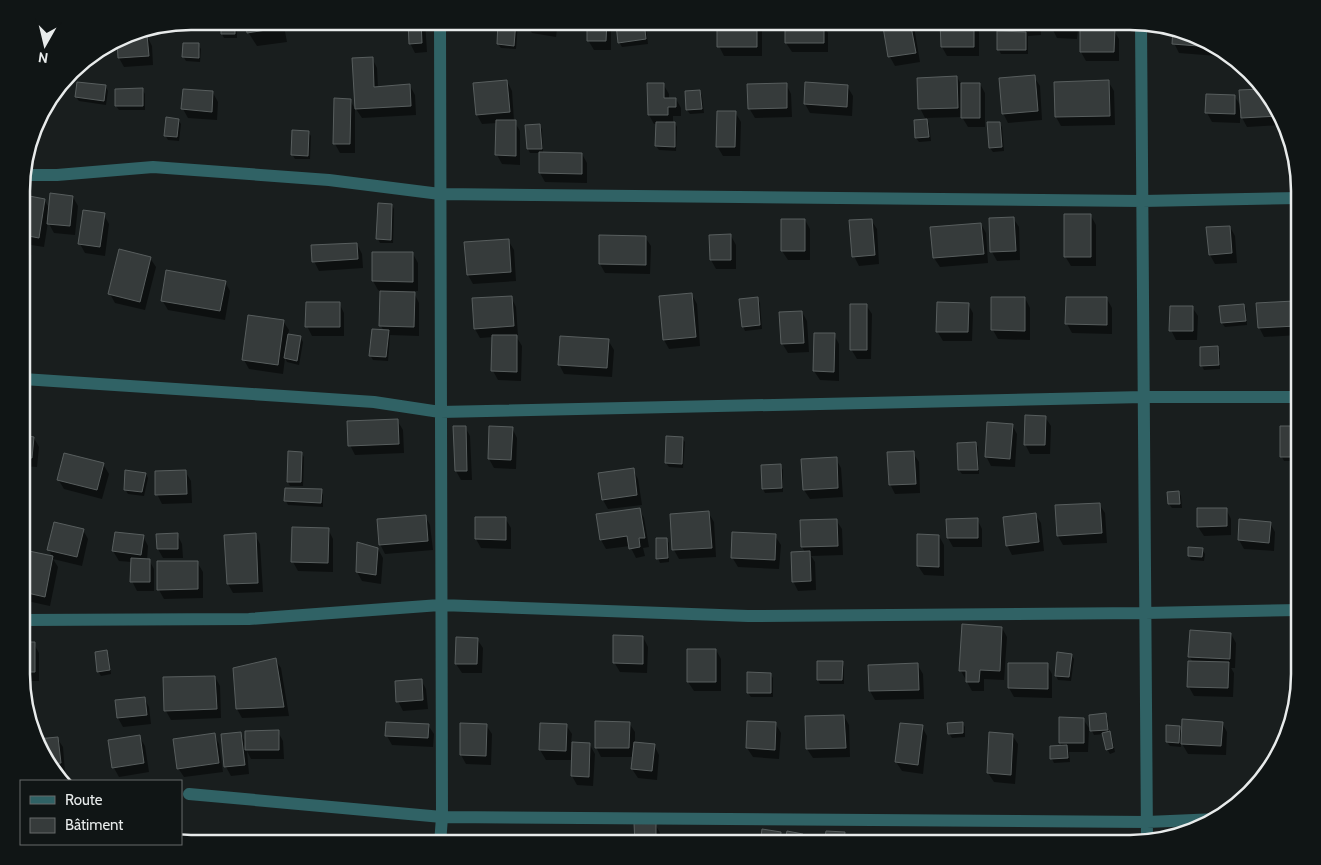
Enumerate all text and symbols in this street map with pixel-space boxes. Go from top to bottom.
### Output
north arrow [20,20,70,70]
text: N [37,48,49,67]
legend [20,780,182,845]
text: Route [65,791,103,809]
text: Bâtiment [65,816,123,834]

